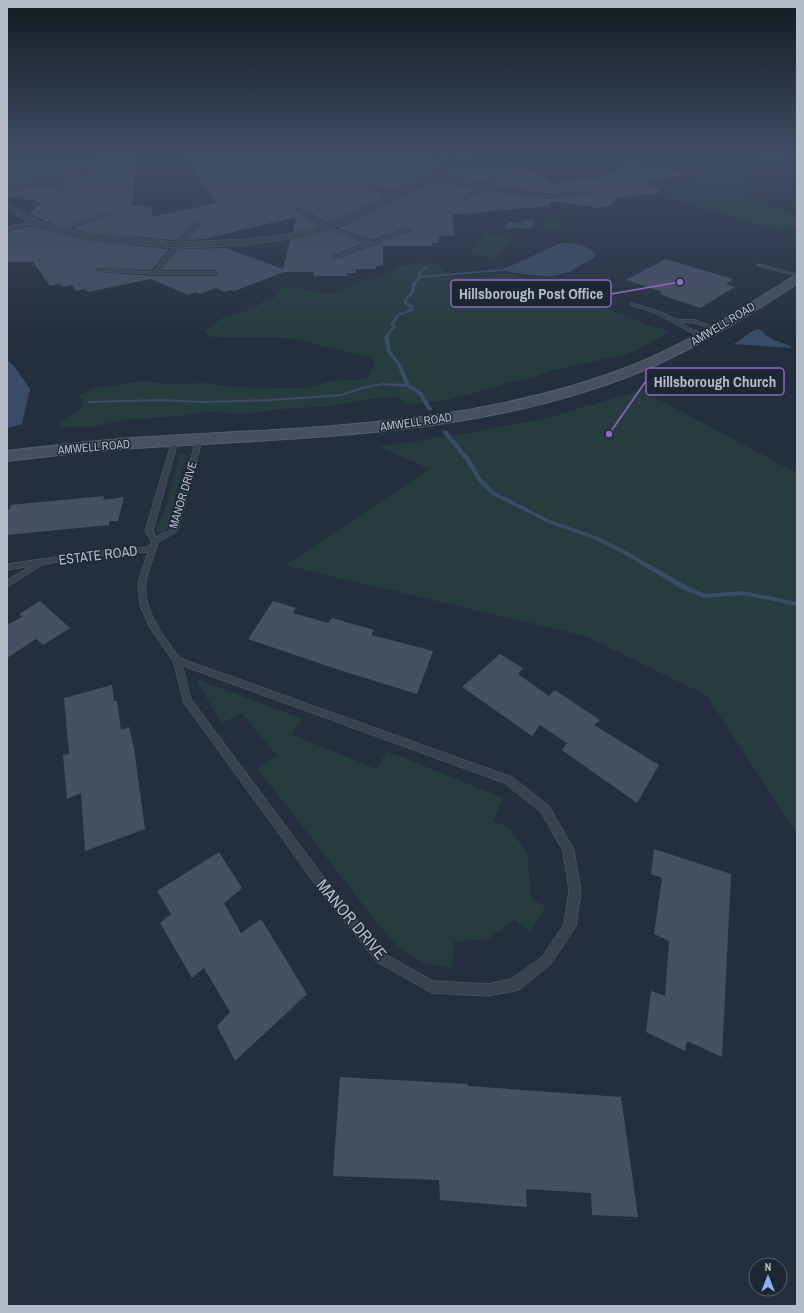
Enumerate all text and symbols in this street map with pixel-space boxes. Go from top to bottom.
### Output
callout: Hillsborough Post Office [451,280,611,307]
text: Hillsborough Post Office [459,283,603,304]
street label: AMWELL ROAD [687,299,758,350]
callout: Hillsborough Church [646,368,784,395]
text: Hillsborough Church [654,371,776,392]
street label: AMWELL ROAD [378,409,453,435]
street label: AMWELL ROAD [56,436,131,458]
street label: MANOR DRIVE [165,459,201,531]
street label: ESTATE ROAD [58,541,138,569]
street label: MANOR DRIVE [312,874,392,964]
north arrow [748,1257,788,1297]
text: N [765,1260,771,1274]

